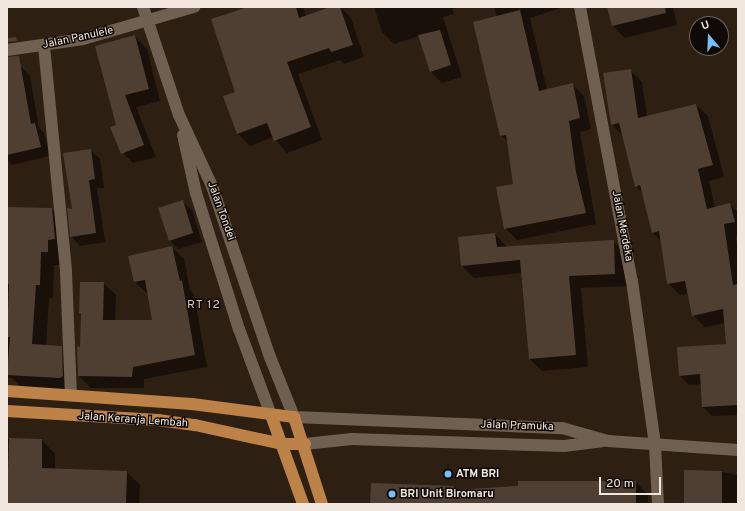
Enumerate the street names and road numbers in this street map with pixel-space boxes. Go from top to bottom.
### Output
street label: Jalan Panulele [41,24,115,52]
street label: Jalan Tondei [204,180,238,242]
street label: Jalan Merdeka [609,190,635,262]
street label: Jalan Keranja Lembah [78,410,188,430]
street label: Jalan Pramuka [480,418,554,434]

